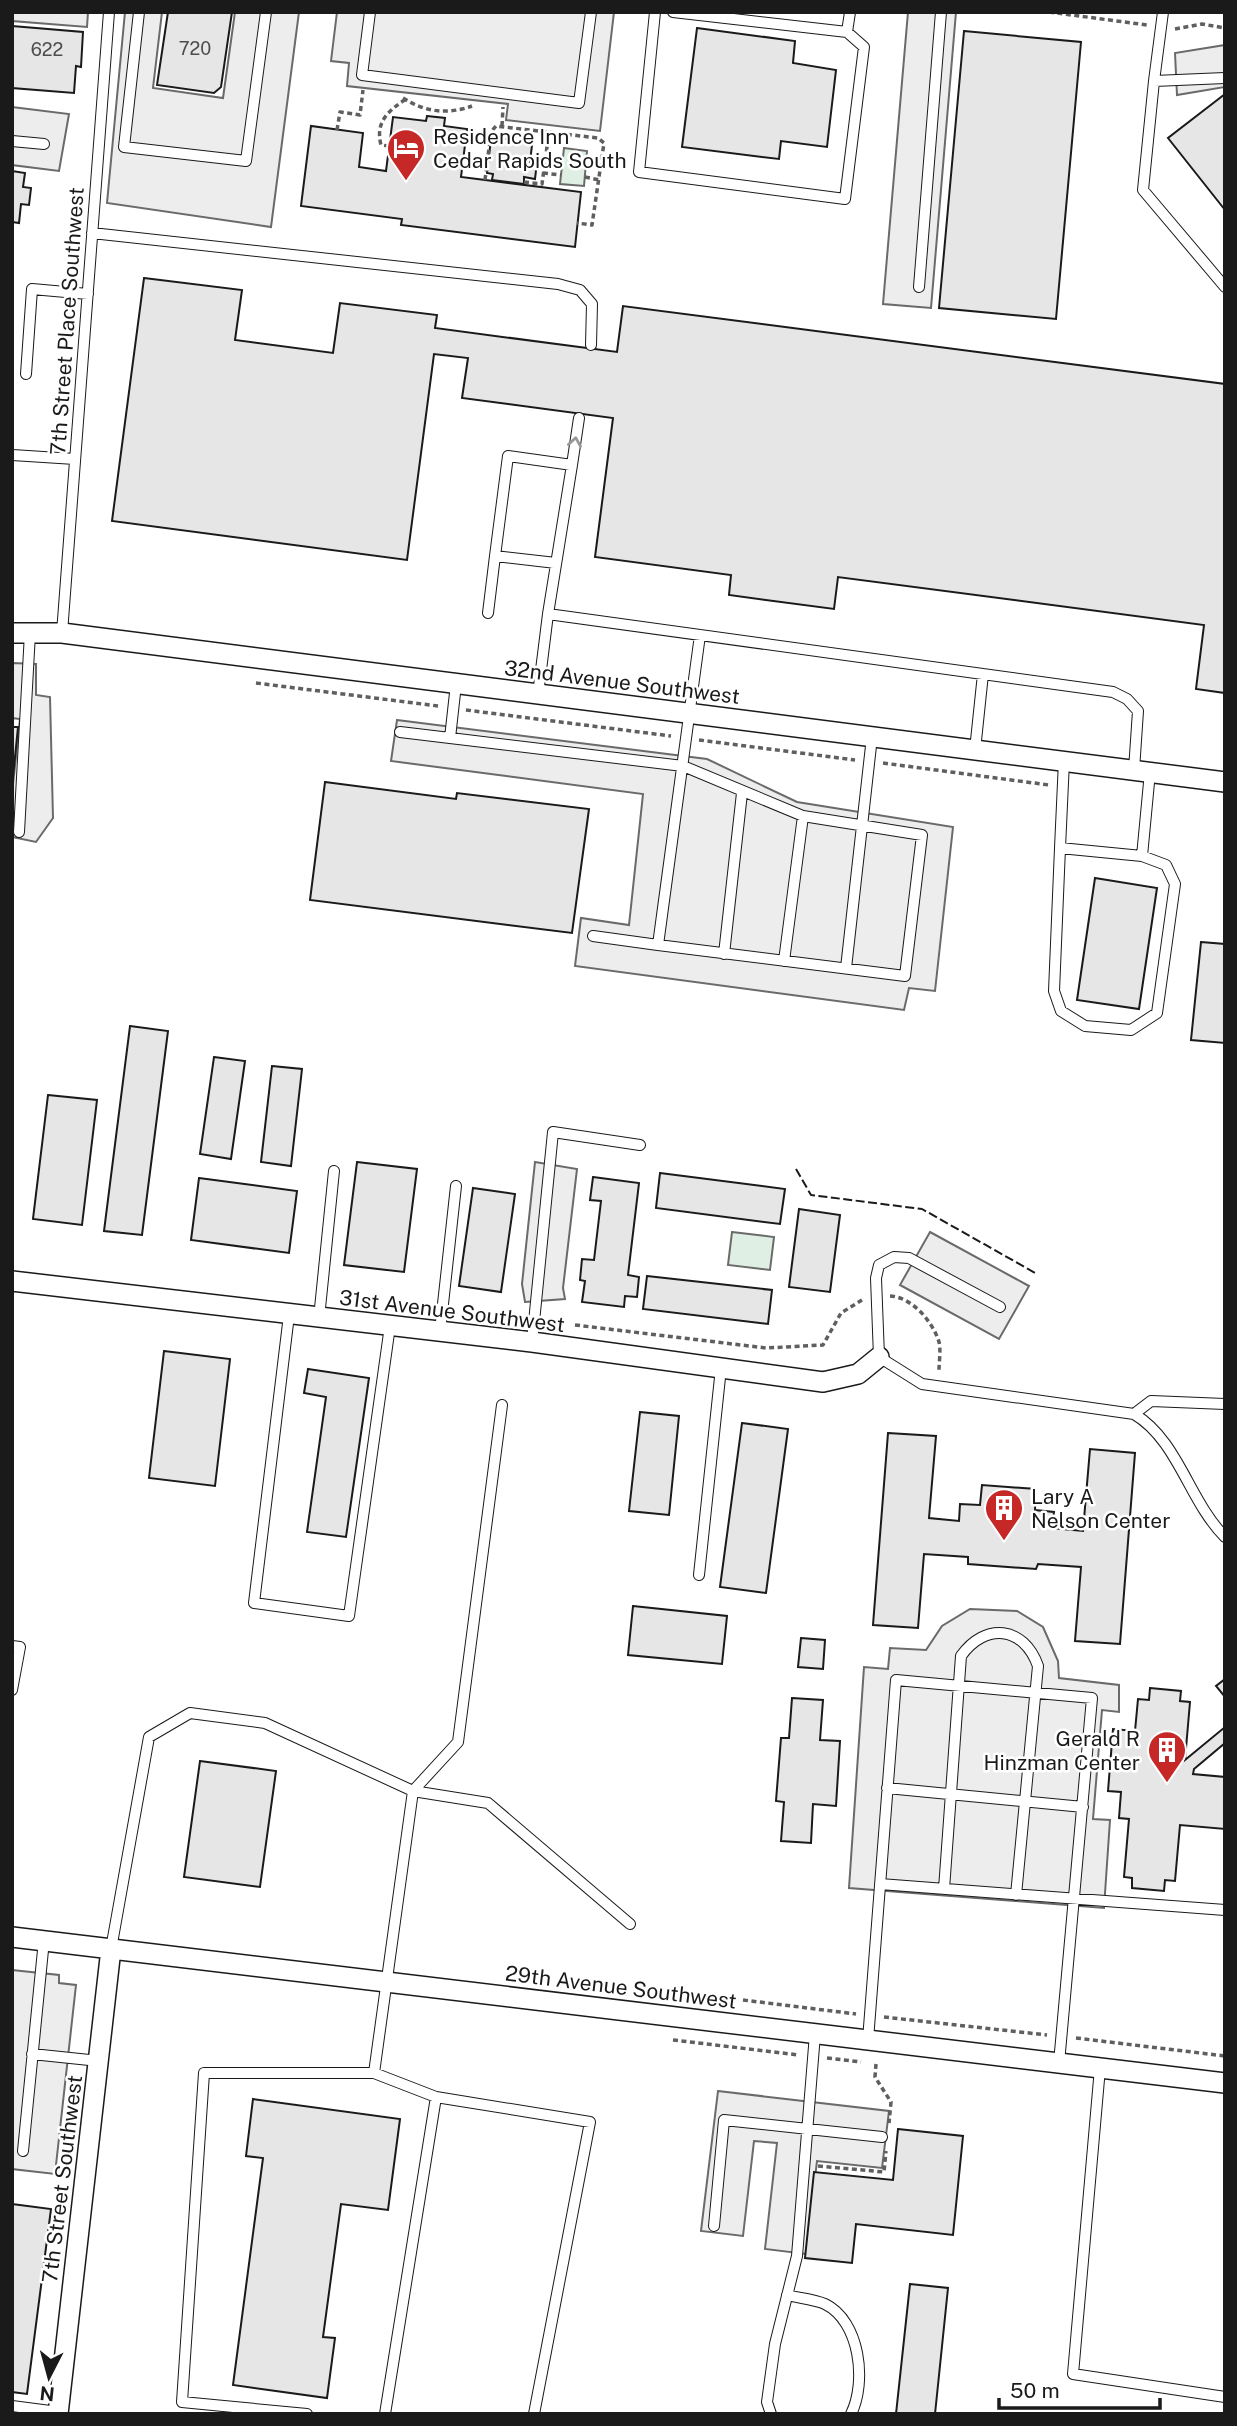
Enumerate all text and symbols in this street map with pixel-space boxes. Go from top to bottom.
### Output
house number: 720 [179,38,211,59]
house number: 622 [31,39,63,60]
place label: Residence Inn Cedar Rapids South [433,124,627,173]
hotel icon: Residence Inn Cedar Rapids South [385,127,427,182]
street label: 7th Street Place Southwest [45,186,89,456]
one-way arrow [567,436,582,447]
street label: 32nd Avenue Southwest [503,655,741,709]
street label: 31st Avenue Southwest [338,1285,566,1337]
place label: Lary A Nelson Center [1031,1484,1170,1533]
building icon: Lary A Nelson Center [983,1487,1025,1542]
place label: Gerald R Hinzman Center [983,1726,1140,1775]
building icon: Gerald R Hinzman Center [1146,1729,1188,1784]
street label: 29th Avenue Southwest [504,1960,738,2014]
street label: 7th Street Southwest [37,2074,87,2284]
north arrow [14,2342,84,2412]
scale bar [999,2366,1160,2410]
text: 50 m [1010,2378,1060,2403]
text: N [39,2382,56,2406]

